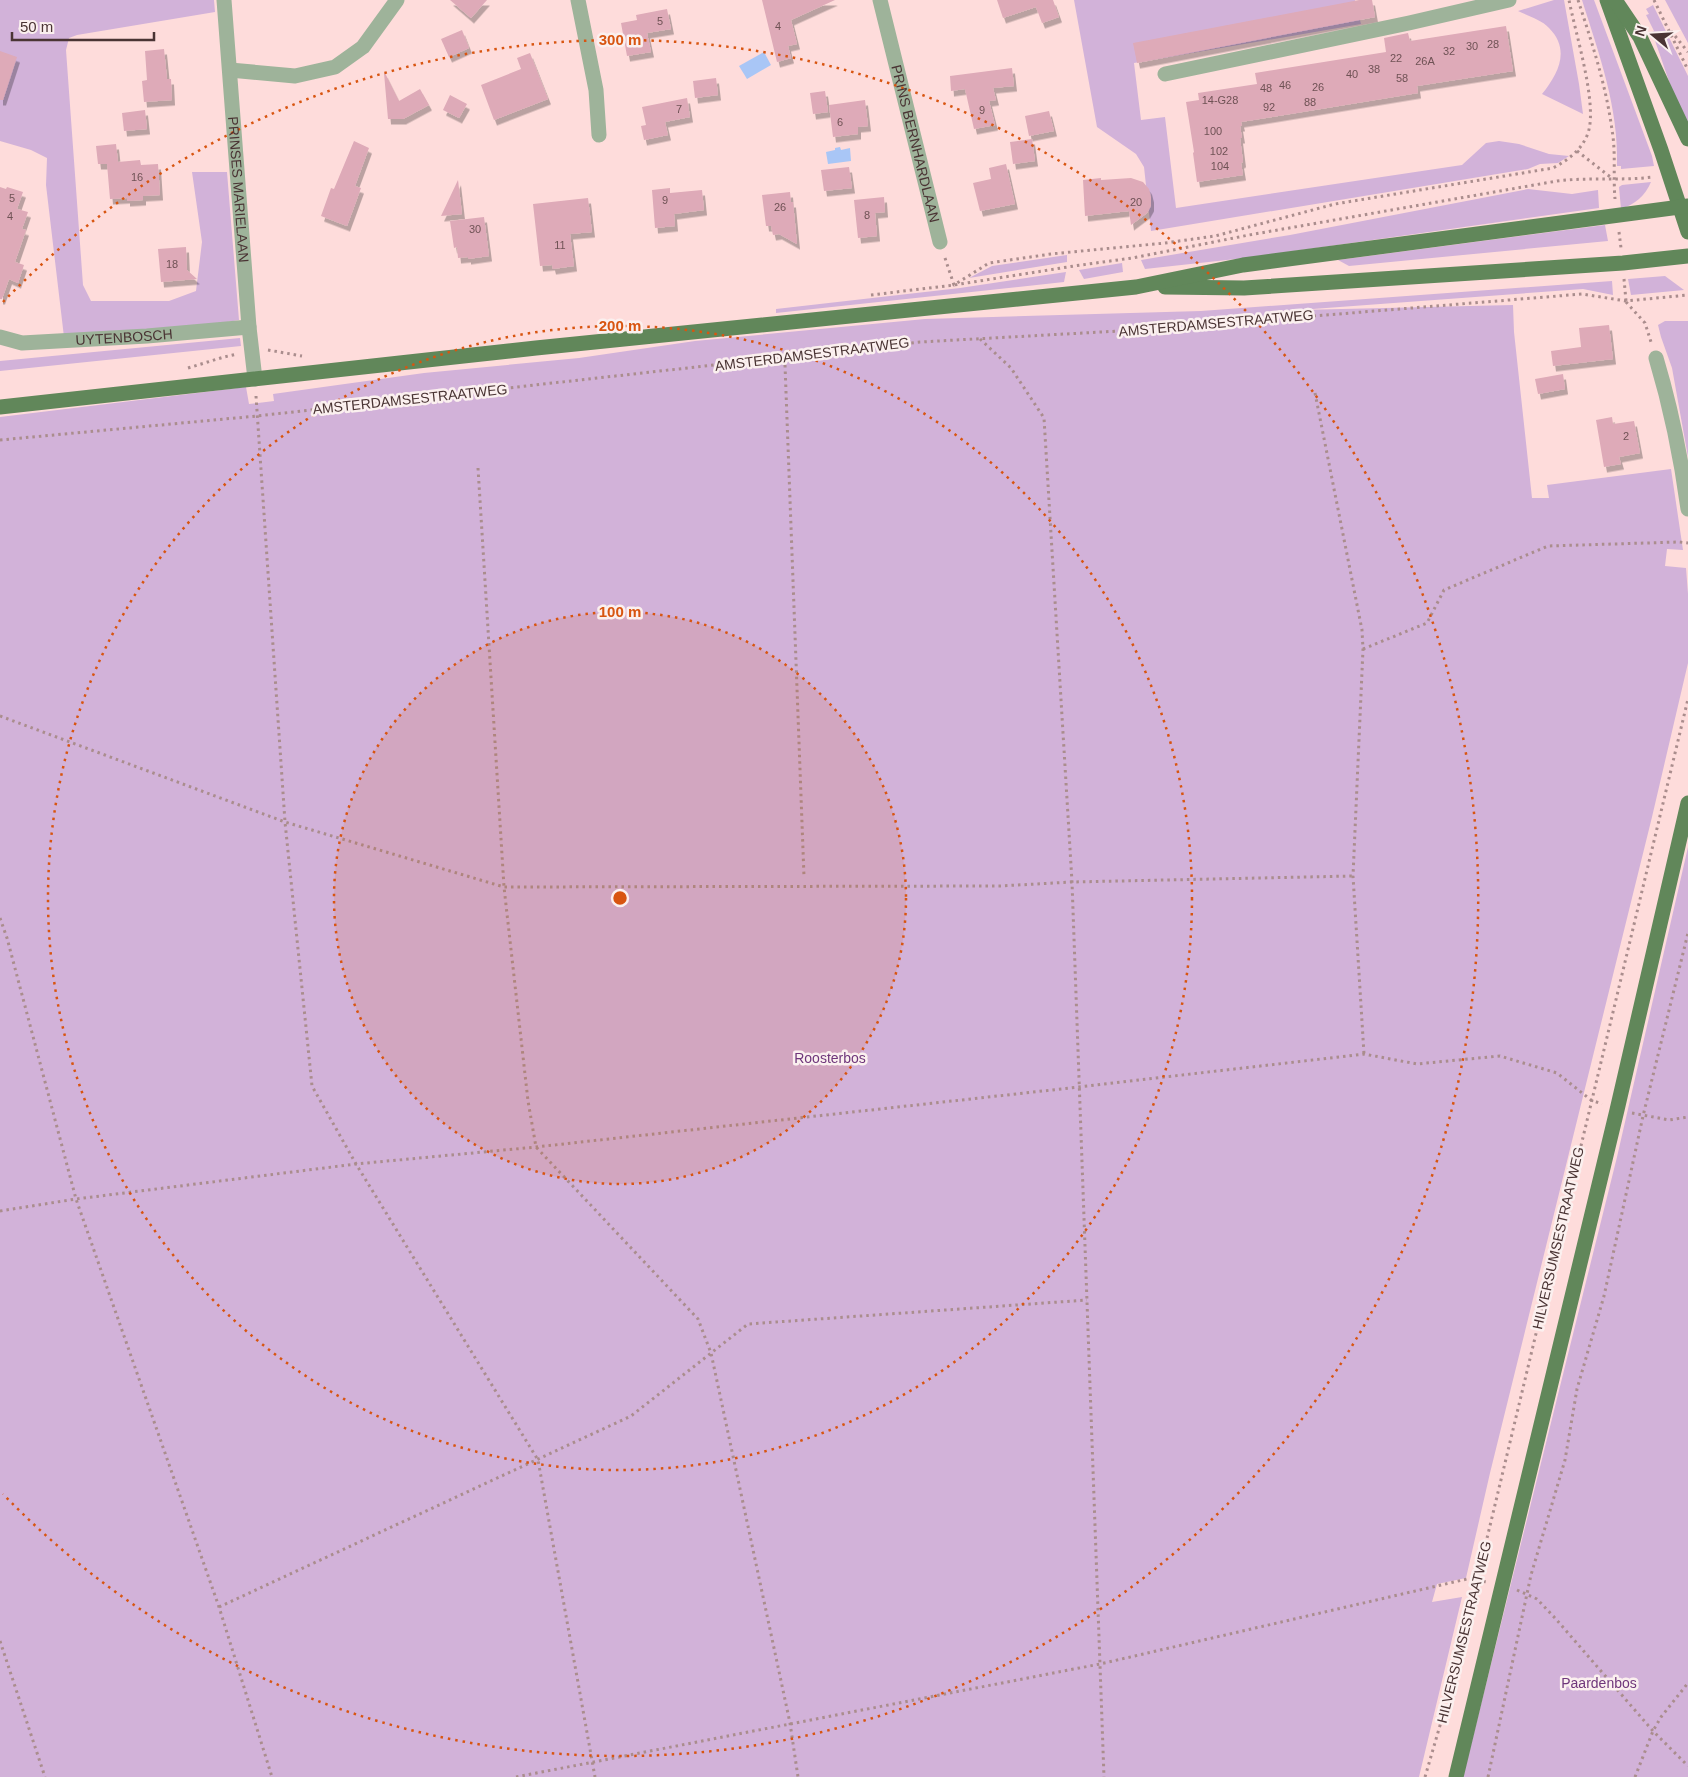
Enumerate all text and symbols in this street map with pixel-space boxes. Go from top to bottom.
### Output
scale bar [12,10,155,42]
north arrow [1628,10,1678,60]
house number: 5 [657,15,663,27]
text: 50 m [20,18,53,35]
house number: 4 [775,20,781,32]
text: N [1631,24,1650,38]
text: 300 m [599,31,641,48]
house number: 28 [1487,38,1499,50]
house number: 30 [1466,40,1478,52]
house number: 32 [1443,45,1455,57]
house number: 22 [1390,52,1402,64]
house number: 26A [1415,55,1435,67]
street label: PRINS BERNHARDLAAN [888,63,943,224]
house number: 38 [1368,63,1380,75]
house number: 40 [1346,68,1358,80]
house number: 58 [1396,72,1408,84]
house number: 46 [1279,79,1291,91]
house number: 26 [1312,81,1324,93]
house number: 48 [1260,82,1272,94]
house number: 14-G28 [1202,94,1238,106]
house number: 88 [1304,96,1316,108]
house number: 92 [1263,101,1275,113]
house number: 7 [676,103,682,115]
house number: 9 [979,104,985,116]
street label: PRINSES MARIELAAN [225,116,252,263]
house number: 6 [837,116,843,128]
house number: 100 [1204,125,1222,137]
house number: 102 [1210,145,1228,157]
house number: 104 [1211,160,1229,172]
house number: 16 [131,171,143,183]
house number: 5 [9,192,15,204]
house number: 9 [662,194,668,206]
house number: 20 [1130,196,1142,208]
house number: 26 [774,201,786,213]
house number: 8 [864,209,870,221]
house number: 4 [7,210,13,222]
house number: 30 [469,223,481,235]
house number: 11 [554,239,566,251]
house number: 18 [166,258,178,270]
street label: AMSTERDAMSESTRAATWEG [1118,306,1314,340]
text: 200 m [599,317,641,334]
street label: UYTENBOSCH [75,326,173,348]
street label: AMSTERDAMSESTRAATWEG [714,334,910,374]
street label: AMSTERDAMSESTRAATWEG [312,381,508,417]
house number: 2 [1623,430,1629,442]
text: 100 m [599,603,641,620]
centre of rings [611,889,629,907]
park label: Roosterbos [794,1050,866,1066]
street label: HILVERSUMSESTRAATWEG [1529,1145,1587,1331]
street label: HILVERSUMSESTRAATWEG [1434,1539,1494,1725]
park label: Paardenbos [1561,1675,1637,1691]

